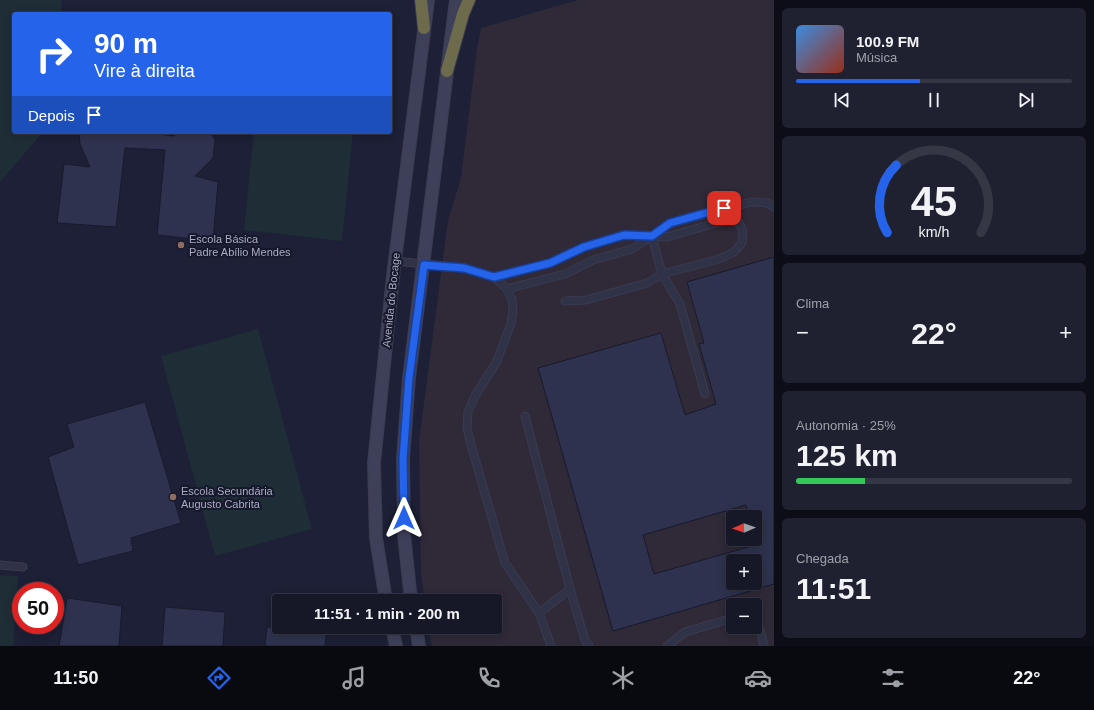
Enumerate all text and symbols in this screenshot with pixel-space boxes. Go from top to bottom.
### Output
icon: right [28,28,80,80]
text: 90 m [94,28,158,59]
text: 100.9 FM [856,33,919,50]
text: Música [856,50,897,65]
text: Vire à direita [94,61,195,81]
icon: previous [831,89,853,111]
icon: pause [923,89,945,111]
icon: next [1015,89,1037,111]
icon: arrive [83,104,105,126]
text: Depois [28,107,75,124]
text: 45 [911,178,957,225]
pin [707,191,741,225]
icon: arrive [713,197,735,219]
text: km/h [919,224,950,240]
place label: Escola Básica Padre Abílio Mendes [189,233,291,258]
marker: Escola Básica Padre Abílio Mendes [176,240,186,250]
street label: Avenida do Bocage [380,252,402,348]
text: Clima [796,296,829,311]
text: 22° [911,317,957,350]
text: − [796,320,809,345]
text: + [1059,320,1072,345]
text: Autonomia · 25% [796,418,896,433]
text: 125 km [796,439,898,472]
place label: Escola Secundária Augusto Cabrita [181,485,274,510]
marker: Escola Secundária Augusto Cabrita [168,492,178,502]
position arrow [383,497,425,539]
north arrow [726,510,762,546]
map controls [726,510,762,634]
text: Chegada [796,551,849,566]
button: + [726,554,762,590]
text: 11:51 [796,572,871,605]
speed limit sign: 50 [12,582,64,634]
button: − [726,598,762,634]
text: 11:51 · 1 min · 200 m [314,605,460,622]
icon: directions [205,664,233,692]
icon: music [340,664,368,692]
icon: phone [475,664,503,692]
icon: climate [609,664,637,692]
icon: car [744,664,772,692]
icon: filters [879,664,907,692]
text: 11:50 [53,668,98,688]
text: 22° [1013,668,1041,688]

